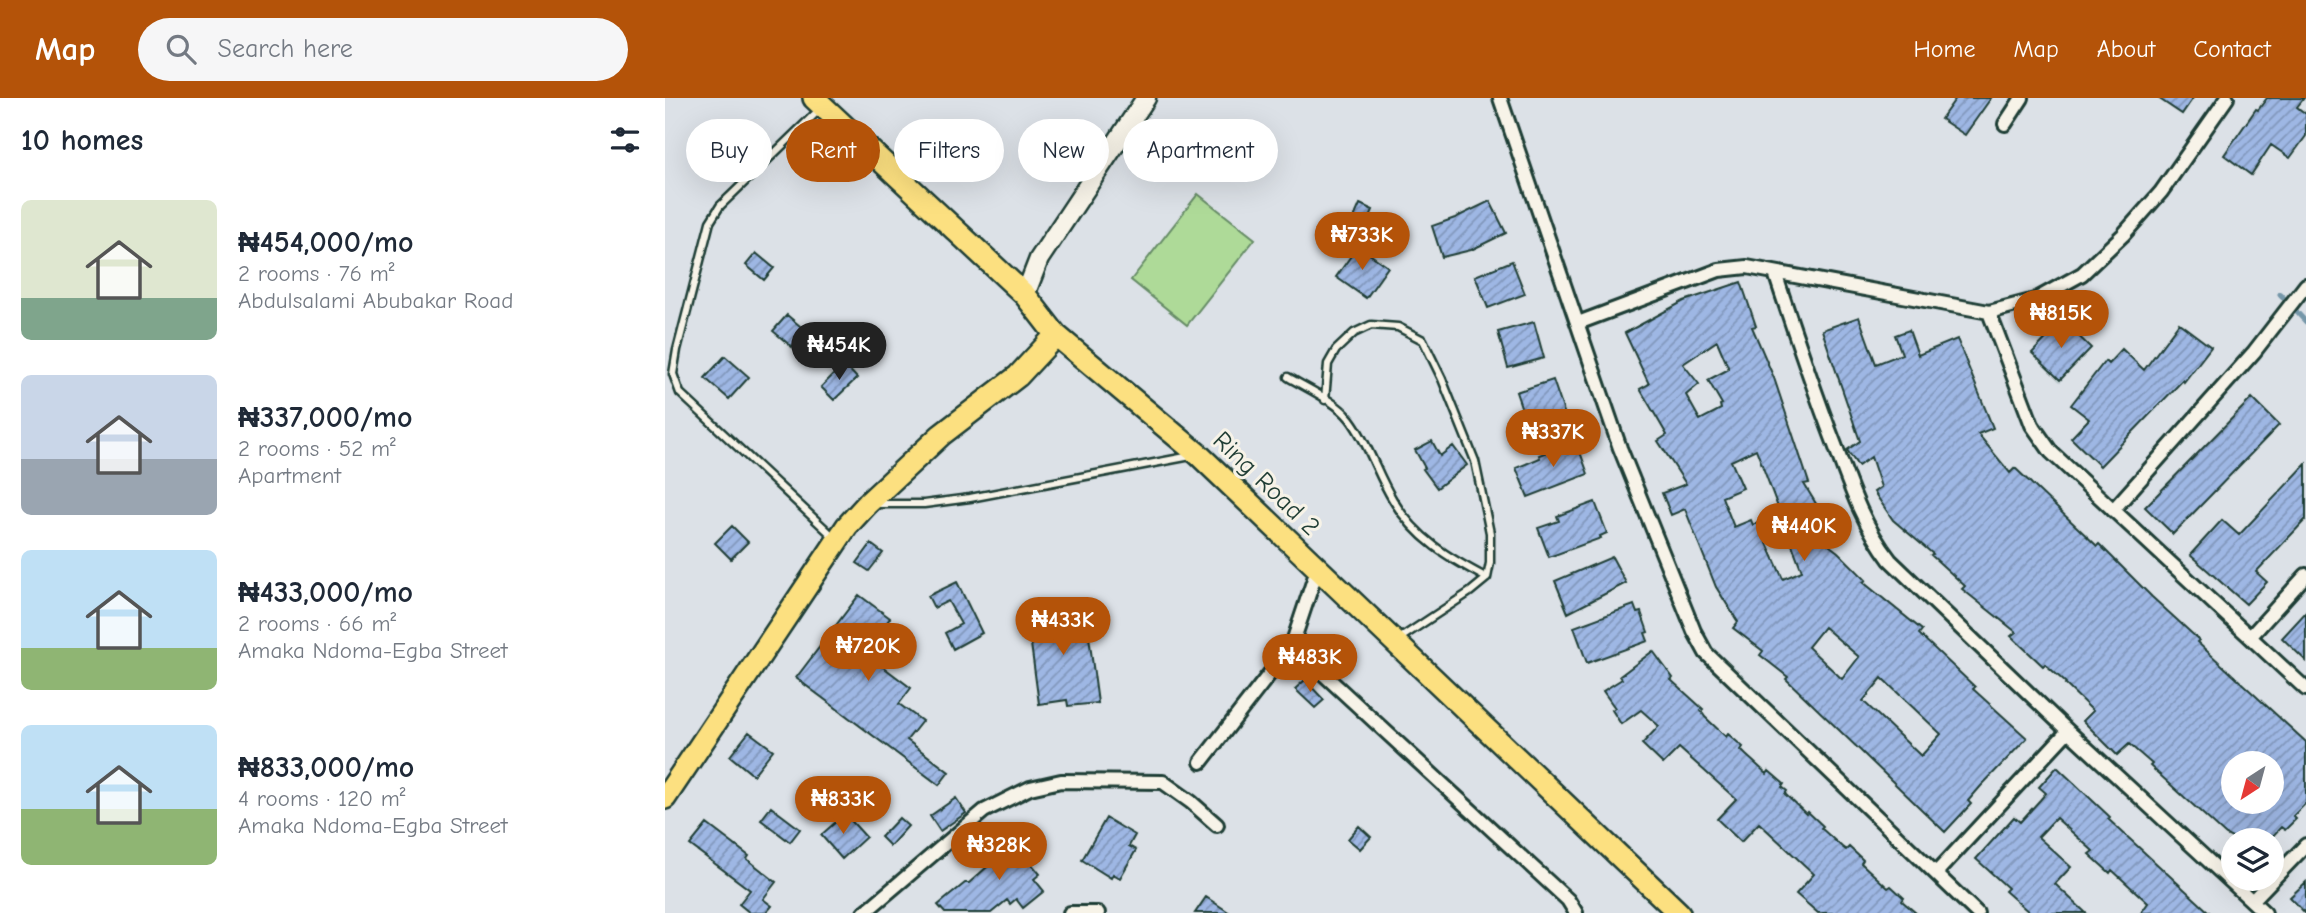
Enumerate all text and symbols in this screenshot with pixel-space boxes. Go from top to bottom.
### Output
search box [138,18,628,81]
text: Map [35,30,96,68]
icon: search [162,30,200,68]
text: Search here [218,34,353,64]
text: Home [1914,35,1975,63]
text: Map [2013,35,2059,63]
text: About [2097,35,2155,63]
text: Contact [2193,35,2271,63]
chip: Buy [686,119,772,182]
chip: Rent [786,119,880,182]
chip: Filters [894,119,1004,182]
chip: New [1018,119,1109,182]
chip: Apartment [1123,119,1278,182]
icon: filters [606,121,644,159]
text: 10 homes [21,123,143,158]
pin: ₦733K [1313,212,1411,272]
text: ₦733K [1331,221,1393,248]
text: ₦454,000/mo [238,225,413,260]
icon: home [77,228,161,312]
text: 2 rooms · 76 m² [238,260,394,287]
text: Abdulsalami Abubakar Road [238,287,513,314]
pin: ₦815K [2012,290,2110,350]
text: ₦815K [2030,299,2092,326]
pin: ₦454K [790,322,888,382]
text: ₦454K [807,331,871,358]
text: ₦337,000/mo [238,400,413,435]
icon: home [77,403,161,487]
pin: ₦337K [1504,410,1602,469]
text: ₦337K [1522,418,1584,445]
street label: Ring Road 2 [1207,425,1326,542]
text: 2 rooms · 52 m² [238,435,396,462]
text: Apartment [238,462,341,489]
pin: ₦440K [1755,504,1853,563]
text: ₦440K [1772,512,1836,539]
text: ₦433,000/mo [238,575,413,610]
icon: home [77,578,161,662]
pin: ₦433K [1014,598,1112,657]
text: ₦433K [1031,606,1095,633]
text: 2 rooms · 66 m² [238,610,396,637]
pin: ₦720K [819,624,917,683]
text: ₦720K [836,632,900,659]
pin: ₦483K [1261,634,1359,694]
text: Amaka Ndoma-Egba Street [238,637,508,664]
text: ₦483K [1278,643,1342,670]
text: ₦833,000/mo [238,750,414,785]
north arrow [2221,751,2284,814]
map controls [2221,751,2284,891]
icon: home [77,753,161,837]
pin: ₦833K [794,776,892,836]
text: 4 rooms · 120 m² [238,785,405,812]
text: ₦833K [811,785,875,812]
text: Amaka Ndoma-Egba Street [238,812,508,839]
pin: ₦328K [950,822,1048,882]
button: layers [2221,828,2284,891]
text: ₦328K [967,831,1031,858]

